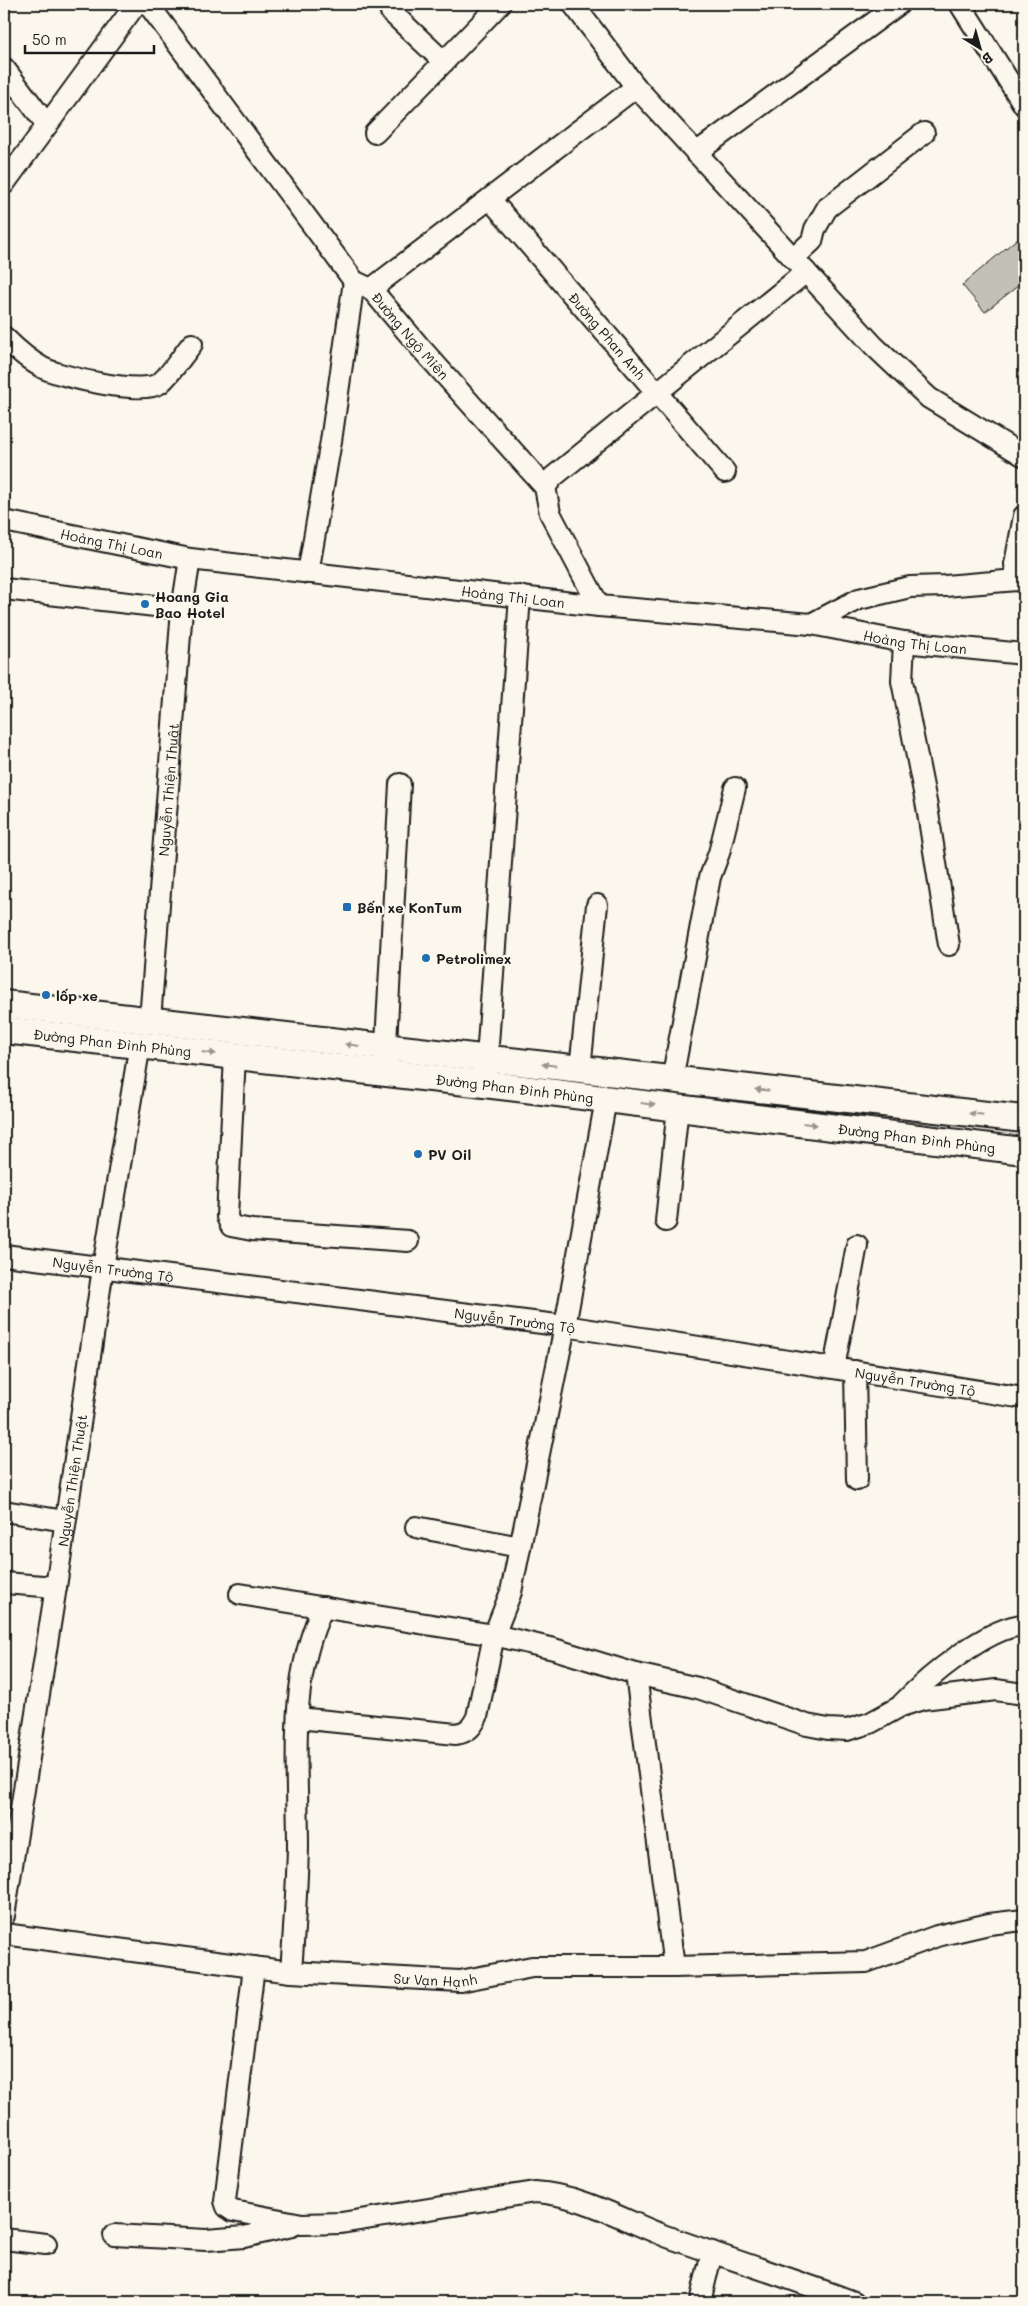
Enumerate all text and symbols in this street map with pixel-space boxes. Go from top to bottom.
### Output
scale bar [25,22,154,54]
north arrow [956,22,1006,72]
text: 50 m [32,29,67,49]
text: B [979,48,998,69]
street label: Đường Ngộ Miên [368,288,454,383]
street label: Đường Phan Anh [565,288,650,383]
street label: Hoàng Thị Loan [59,523,165,563]
street label: Hoàng Thị Loan [460,581,566,612]
place label: Hoang Gia Bao Hotel [155,587,229,622]
marker: Hoang Gia Bao Hotel [139,598,151,610]
street label: Hoàng Thị Loan [862,625,968,658]
street label: Nguyễn Thiện Thuật [153,722,183,857]
place label: Bến xe KonTum [357,898,462,917]
marker: Bến xe KonTum [341,901,353,913]
place label: Petrolimex [436,949,511,968]
marker: Petrolimex [420,952,432,964]
place label: lốp xe [56,986,98,1005]
marker: lốp xe [40,989,52,1001]
street label: Đường Phan Đình Phùng [32,1024,192,1060]
one-way arrow [344,1040,360,1048]
one-way arrow [201,1049,217,1057]
one-way arrow [540,1061,556,1069]
street label: Đường Phan Đình Phùng [435,1069,595,1107]
one-way arrow [754,1086,770,1094]
one-way arrow [641,1100,657,1108]
one-way arrow [968,1110,984,1118]
street label: Đường Phan Đình Phùng [837,1118,997,1157]
one-way arrow [802,1120,818,1128]
place label: PV Oil [428,1145,471,1164]
marker: PV Oil [412,1148,424,1160]
street label: Nguyễn Trường Tộ [52,1252,175,1286]
street label: Nguyễn Trường Tộ [453,1303,577,1337]
street label: Nguyễn Trường Tộ [854,1362,977,1400]
street label: Nguyễn Thiện Thuật [53,1413,91,1548]
street label: Sư Vạn Hạnh [393,1968,479,1991]

